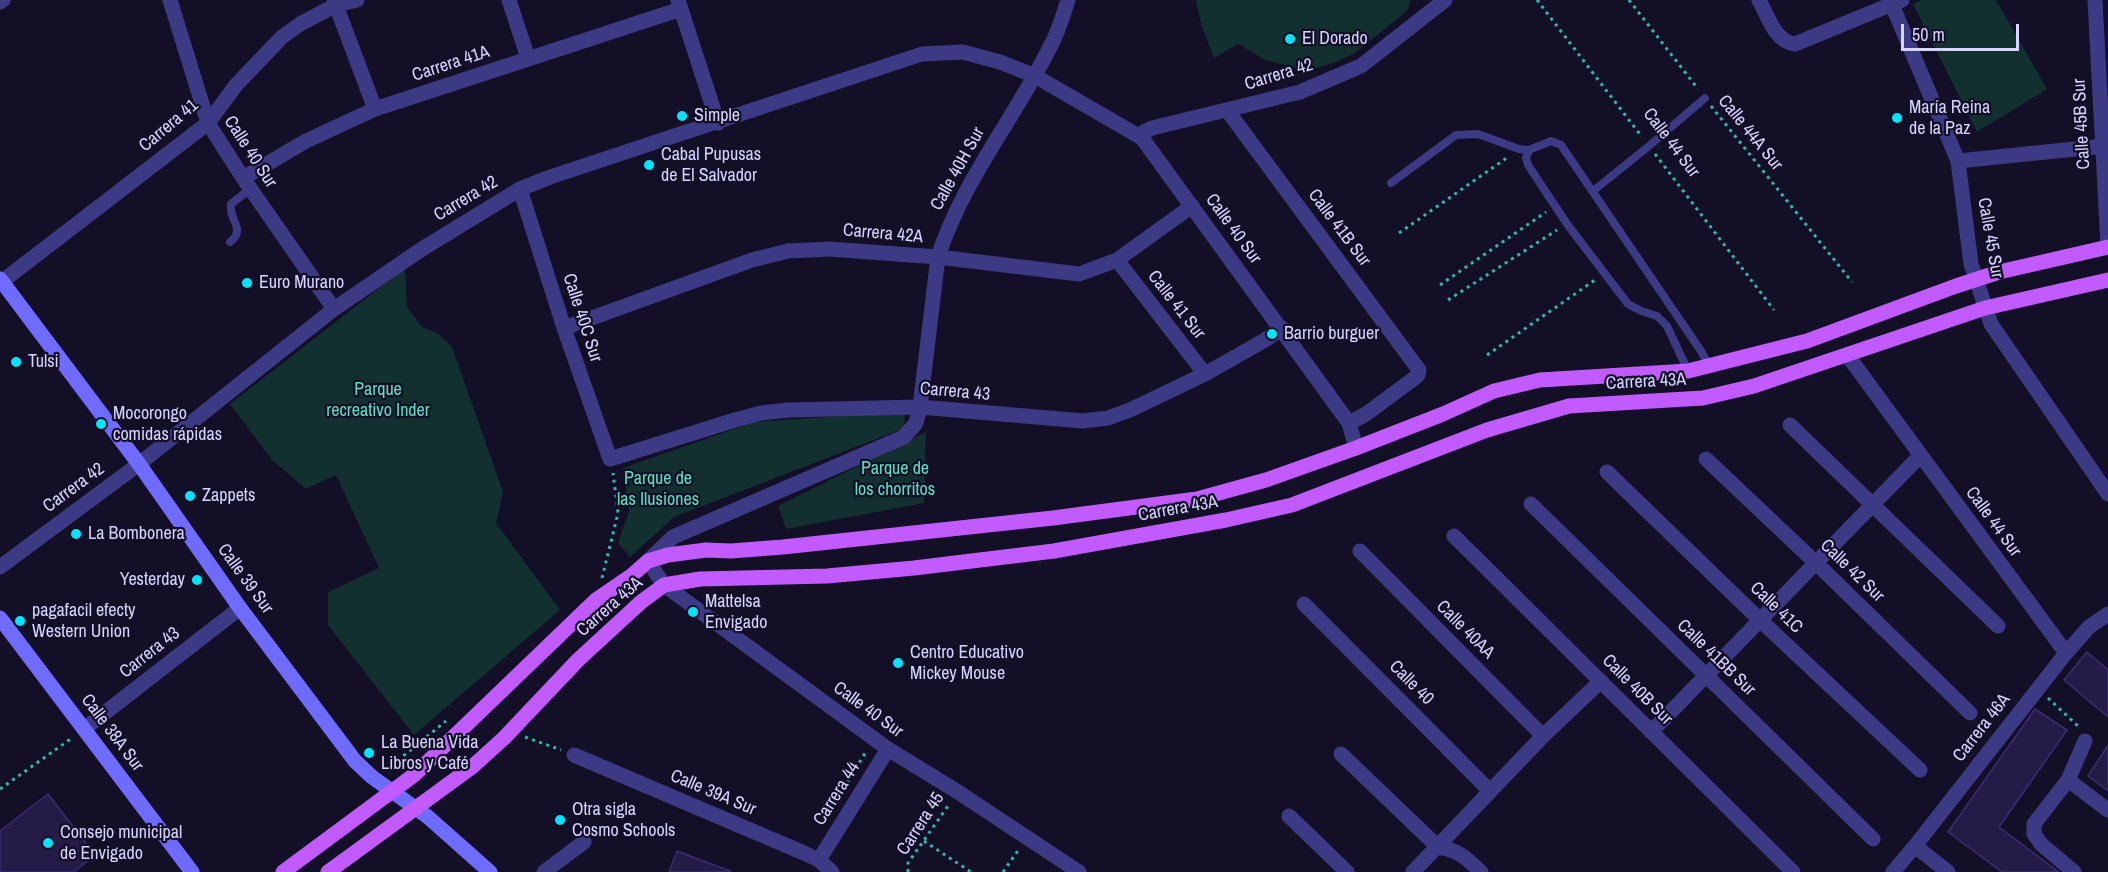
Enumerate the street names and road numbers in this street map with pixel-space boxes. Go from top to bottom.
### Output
street label: Carrera 41A [409,41,493,87]
street label: Carrera 42 [1242,54,1316,96]
street label: Calle 45B Sur [2069,78,2095,170]
street label: Calle 44A Sur [1713,91,1787,175]
street label: Carrera 41 [135,95,203,157]
street label: Calle 44 Sur [1638,104,1704,182]
street label: Calle 40 Sur [219,112,281,192]
street label: Calle 40H Sur [926,124,990,214]
street label: Carrera 42 [430,172,502,226]
street label: Calle 41B Sur [1303,185,1375,271]
street label: Calle 40 Sur [1200,190,1266,268]
street label: Calle 45 Sur [1972,196,2008,280]
street label: Carrera 42A [842,220,924,248]
street label: Calle 41 Sur [1142,266,1210,344]
street label: Calle 40C Sur [558,271,606,365]
street label: Carrera 43A [1605,369,1687,395]
street label: Carrera 43 [919,378,991,406]
street label: Carrera 42 [39,459,109,517]
street label: Calle 44 Sur [1960,483,2026,561]
street label: Carrera 43A [1137,491,1219,527]
street label: Calle 42 Sur [1815,535,1889,607]
street label: Calle 39 Sur [212,540,278,618]
street label: Carrera 43A [573,572,647,642]
street label: Calle 41C [1745,578,1807,638]
street label: Calle 40AA [1431,596,1499,664]
street label: Calle 41BB Sur [1672,615,1760,701]
street label: Carrera 43 [116,623,184,683]
street label: Calle 40B Sur [1597,650,1677,730]
street label: Calle 40 [1384,656,1438,710]
street label: Calle 40 Sur [829,677,907,743]
street label: Calle 38A Sur [76,690,148,776]
street label: Carrera 46A [1949,690,2015,766]
street label: Carrera 44 [809,758,865,830]
street label: Calle 39A Sur [667,765,759,821]
street label: Carrera 45 [893,789,949,859]

